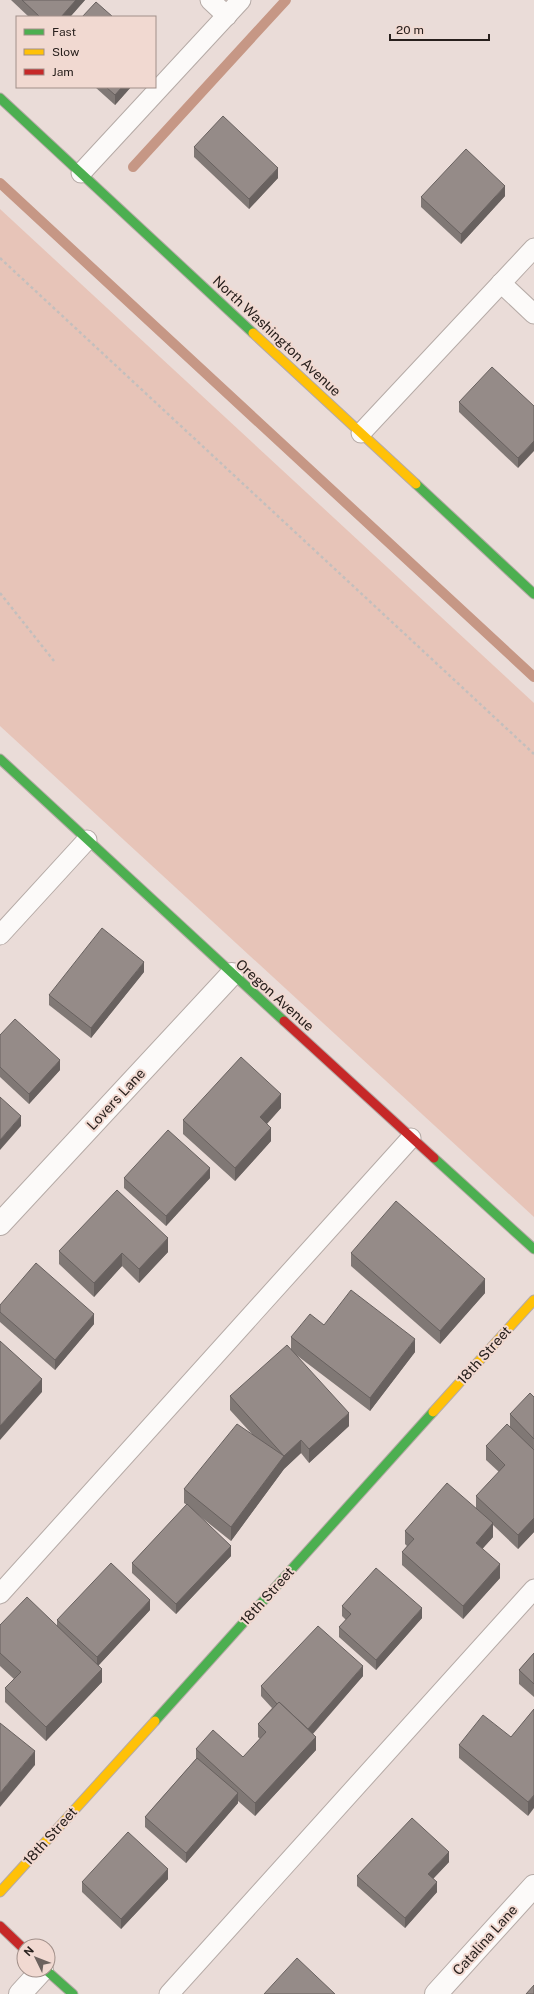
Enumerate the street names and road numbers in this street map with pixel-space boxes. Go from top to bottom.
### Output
street label: North Washington Avenue [210,273,344,400]
street label: Oregon Avenue [233,956,317,1034]
street label: Lovers Lane [84,1065,148,1133]
street label: 18th Street [454,1323,514,1387]
street label: 18th Street [237,1564,297,1628]
street label: 18th Street [20,1804,80,1868]
street label: Catalina Lane [449,1902,521,1978]

